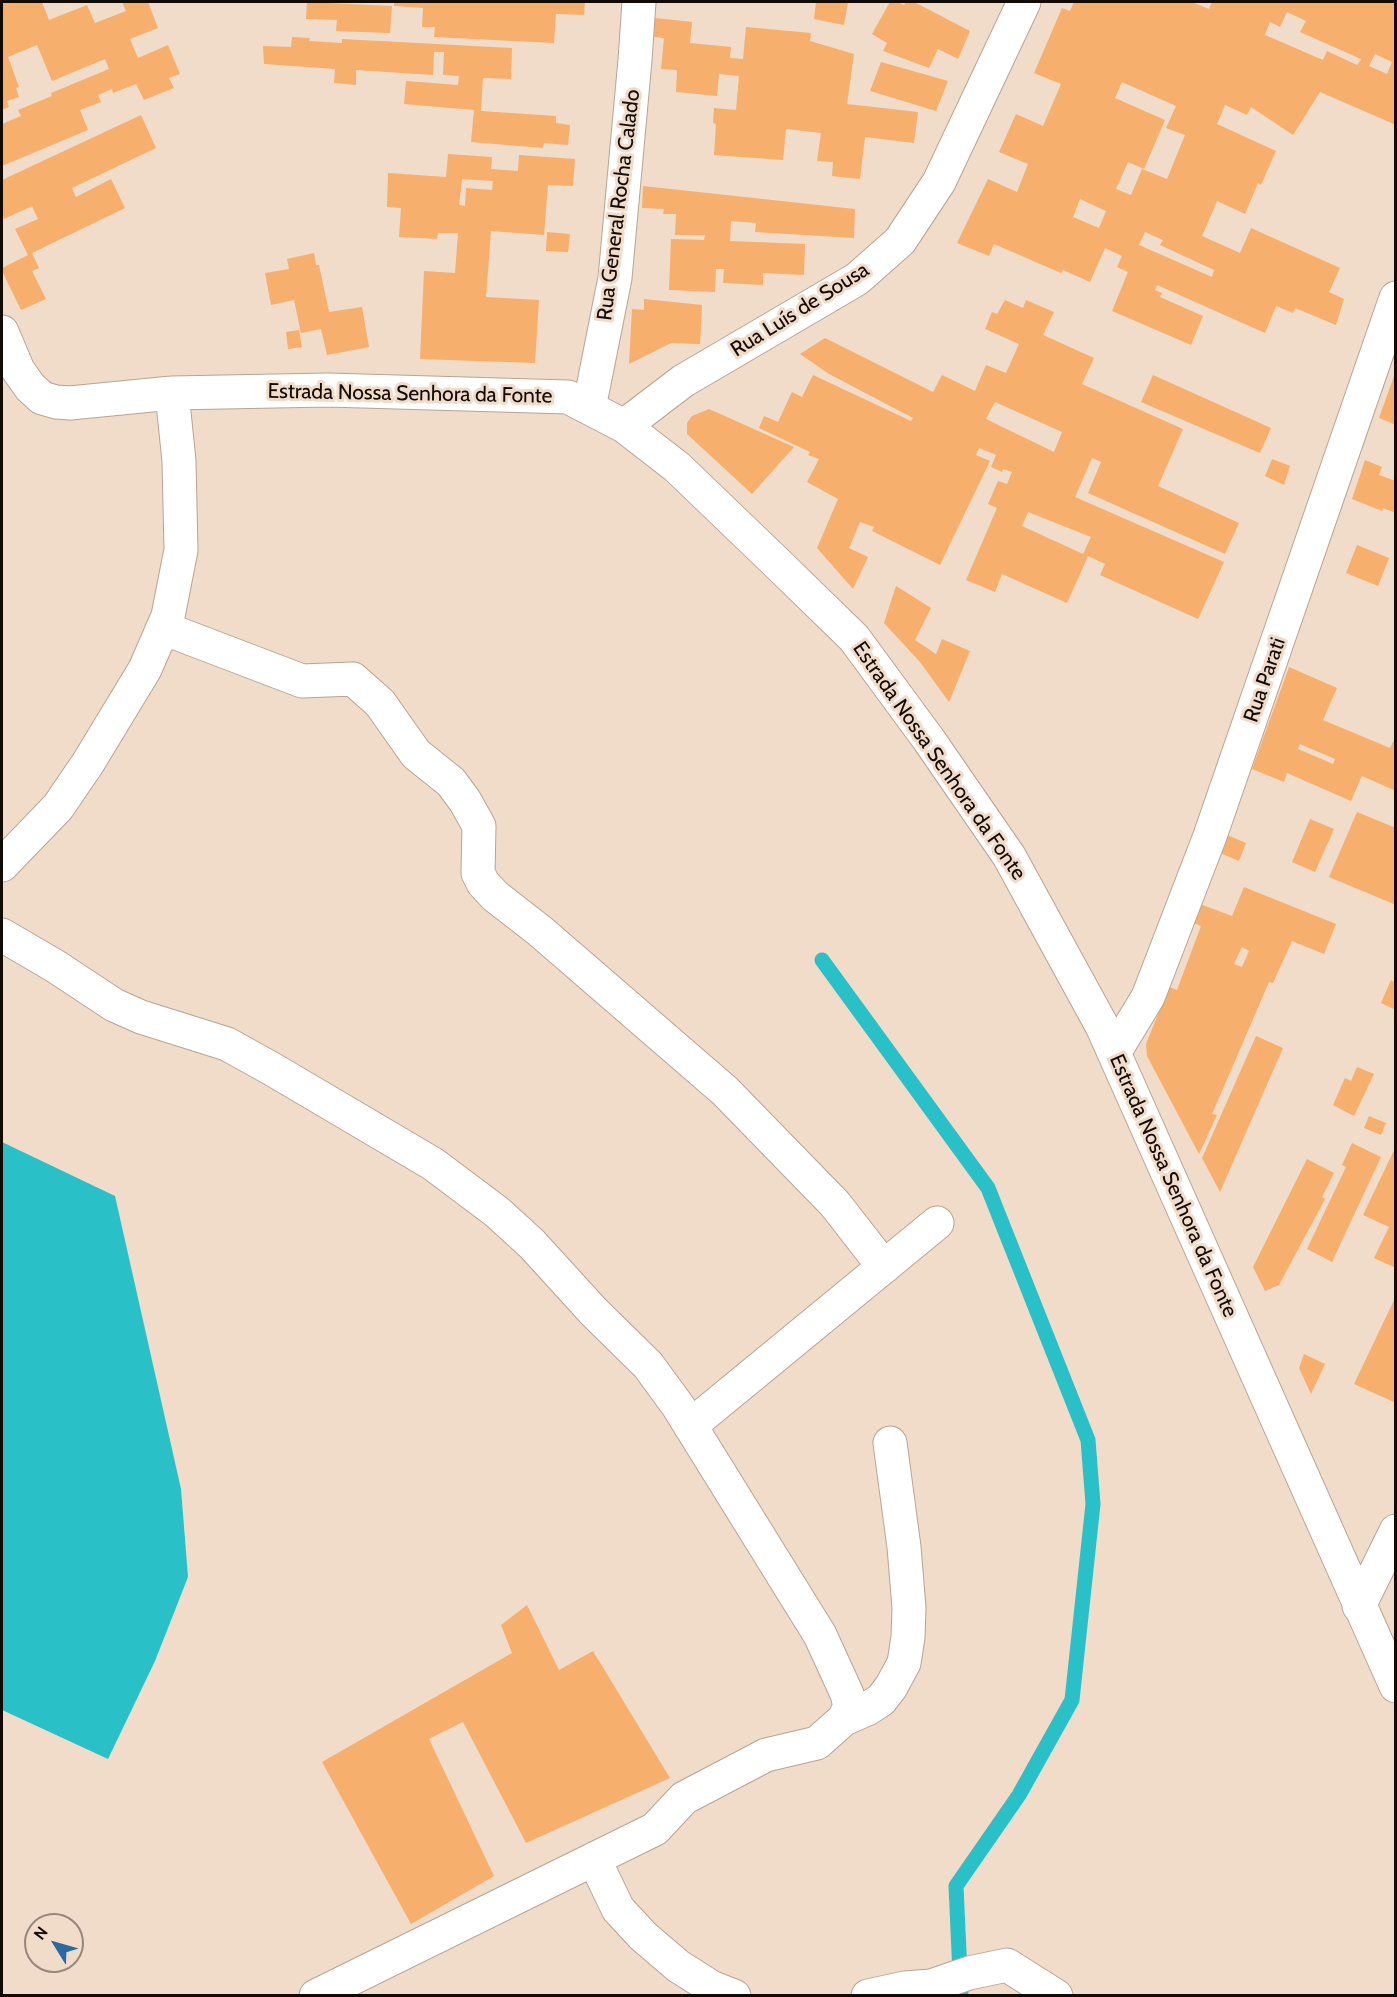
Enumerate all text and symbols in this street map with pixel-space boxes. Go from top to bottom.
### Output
street label: Rua General Rocha Calado [592,88,646,322]
street label: Rua Luís de Sousa [726,257,874,363]
street label: Estrada Nossa Senhora da Fonte [267,379,553,409]
street label: Rua Parati [1239,634,1291,726]
street label: Estrada Nossa Senhora da Fonte [847,637,1031,885]
street label: Estrada Nossa Senhora da Fonte [1104,1051,1242,1321]
north arrow [24,1913,84,1973]
text: N [30,1923,52,1943]

